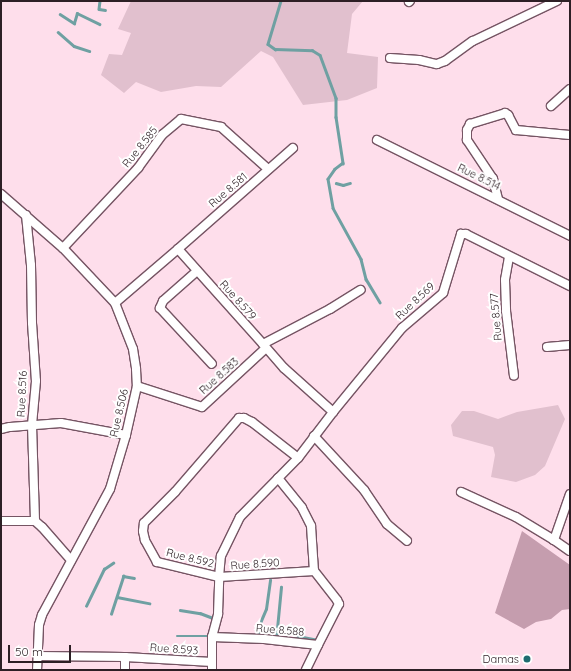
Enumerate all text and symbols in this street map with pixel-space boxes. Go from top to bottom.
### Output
street label: Rue 8.585 [120,124,160,170]
street label: Rue 8.514 [455,161,503,193]
street label: Rue 8.581 [206,170,250,210]
street label: Rue 8.579 [217,278,259,322]
street label: Rue 8.569 [393,280,437,322]
street label: Rue 8.577 [487,293,505,341]
street label: Rue 8.583 [197,355,241,397]
street label: Rue 8.516 [14,370,30,418]
street label: Rue 8.506 [107,388,131,438]
street label: Rue 8.592 [165,546,215,570]
street label: Rue 8.590 [230,556,280,572]
street label: Rue 8.588 [255,621,305,639]
scale bar [10,637,73,663]
street label: Rue 8.593 [149,641,199,657]
text: 50 m [15,644,43,659]
place label: Damas [483,652,519,666]
marker: Damas [522,654,532,664]

